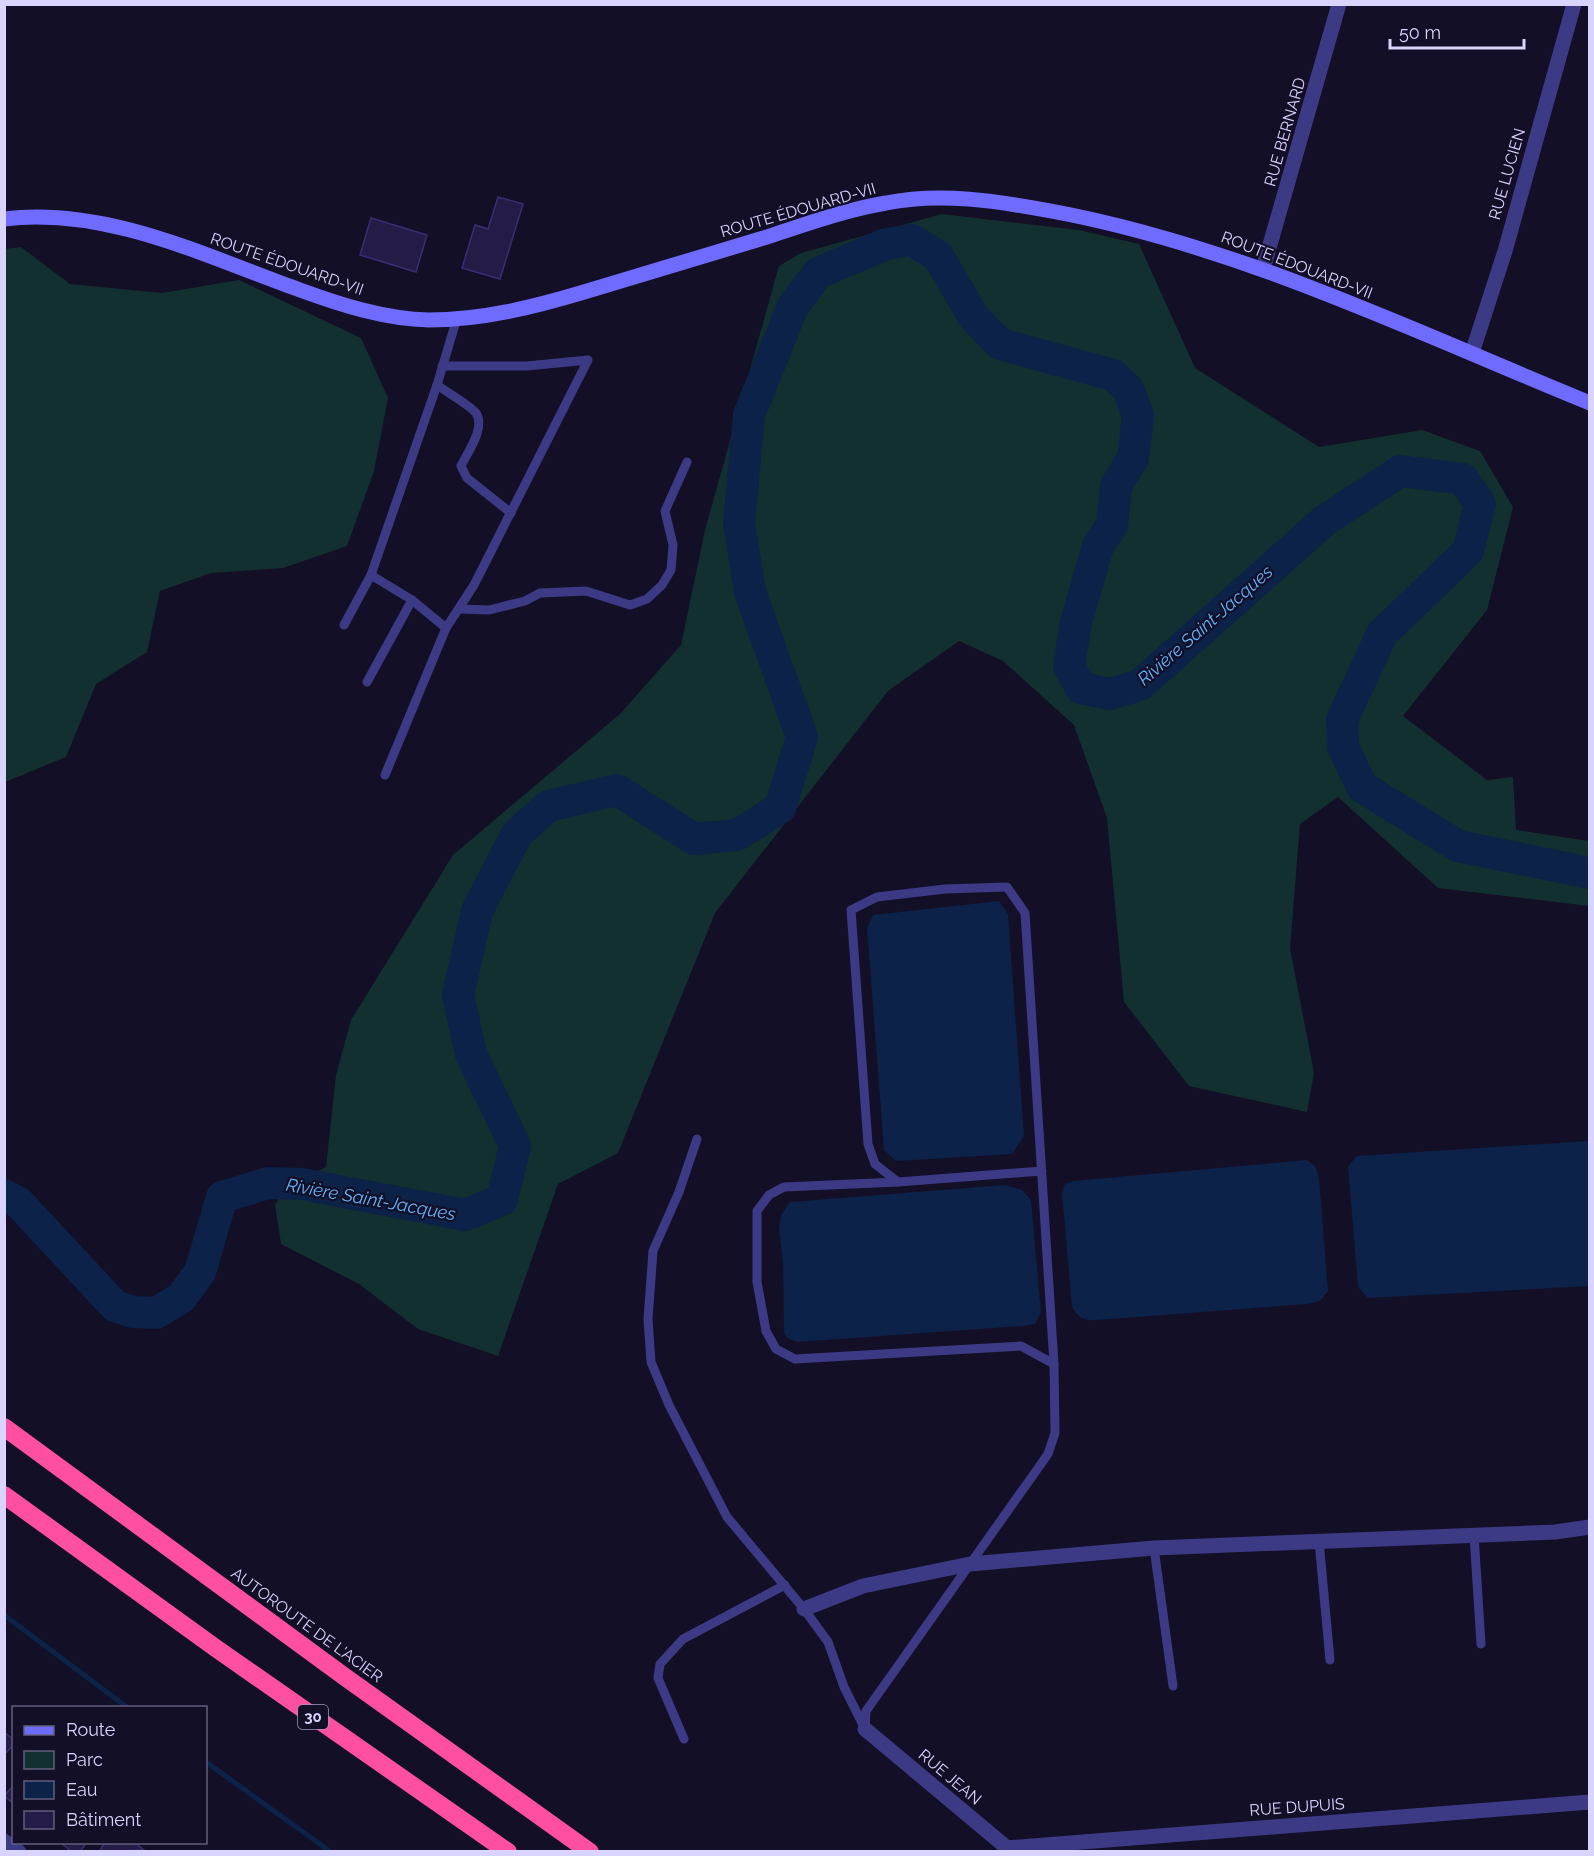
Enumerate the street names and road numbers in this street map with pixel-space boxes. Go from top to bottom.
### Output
street label: RUE BERNARD [1260,75,1310,189]
street label: RUE LUCIEN [1485,126,1529,222]
street label: ROUTE ÉDOUARD-VII [718,178,878,241]
street label: ROUTE ÉDOUARD-VII [1219,226,1376,303]
street label: ROUTE ÉDOUARD-VII [208,228,366,299]
street label: AUTOROUTE DE L'ACIER [228,1564,386,1686]
road number: 30 [298,1705,328,1729]
street label: RUE JEAN [915,1745,985,1809]
street label: RUE DUPUIS [1249,1794,1346,1820]

